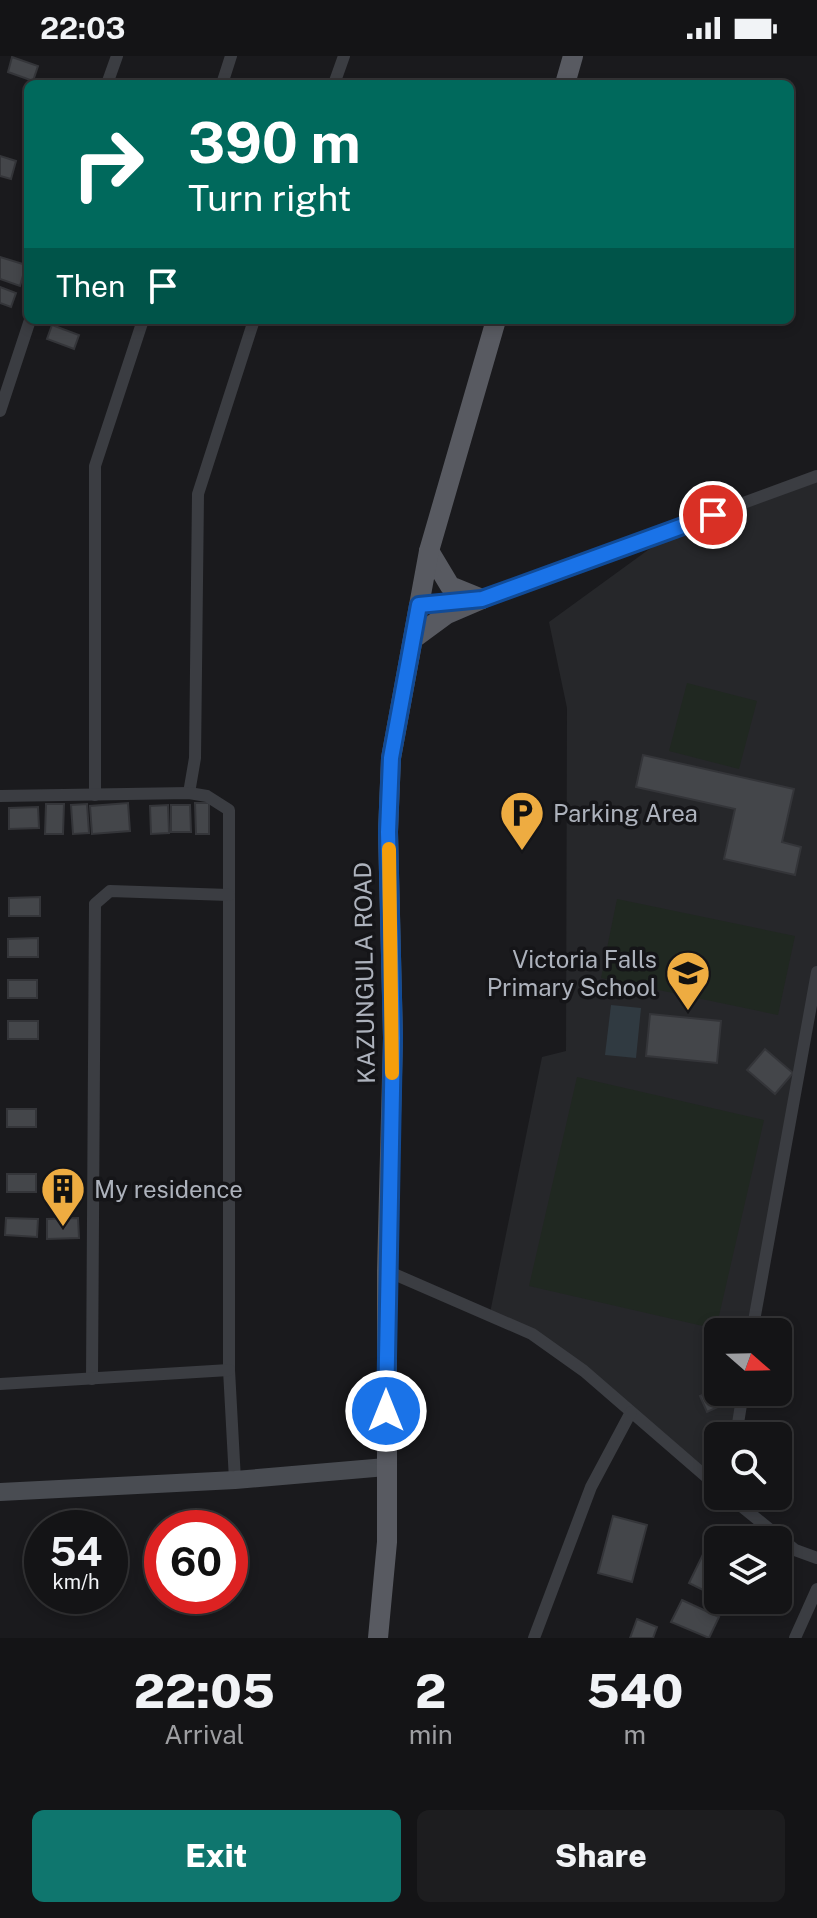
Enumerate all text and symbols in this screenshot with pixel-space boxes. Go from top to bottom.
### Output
text: 22:03 [40,10,125,46]
text: 390 m [188,110,361,176]
icon: right [56,112,160,216]
text: Turn right [188,177,351,219]
icon: arrive [141,264,185,308]
text: Then [56,268,125,304]
pin [679,481,747,549]
icon: arrive [691,493,735,537]
parking icon: Parking Area [498,789,546,852]
place label: Parking Area [553,799,698,827]
street label: KAZUNGULA ROAD [348,862,380,1084]
place label: Victoria Falls Primary School [487,945,657,1001]
school or university icon: Victoria Falls Primary School [664,949,712,1012]
building icon: My residence [39,1165,87,1228]
place label: My residence [94,1175,243,1203]
north arrow [704,1318,792,1406]
map controls [704,1318,792,1614]
position arrow [344,1369,428,1453]
button: search [704,1422,792,1510]
speed limit sign: 60 [144,1510,248,1614]
button: layers [704,1526,792,1614]
text: 54 [49,1528,103,1575]
text: km/h [52,1570,100,1594]
text: 22:05 [134,1662,275,1719]
text: 2 [415,1662,446,1719]
text: 540 [586,1662,683,1719]
text: Arrival [164,1719,244,1750]
text: min [409,1719,453,1750]
text: m [624,1719,646,1750]
button: Exit [32,1810,401,1902]
button: Share [417,1810,785,1902]

